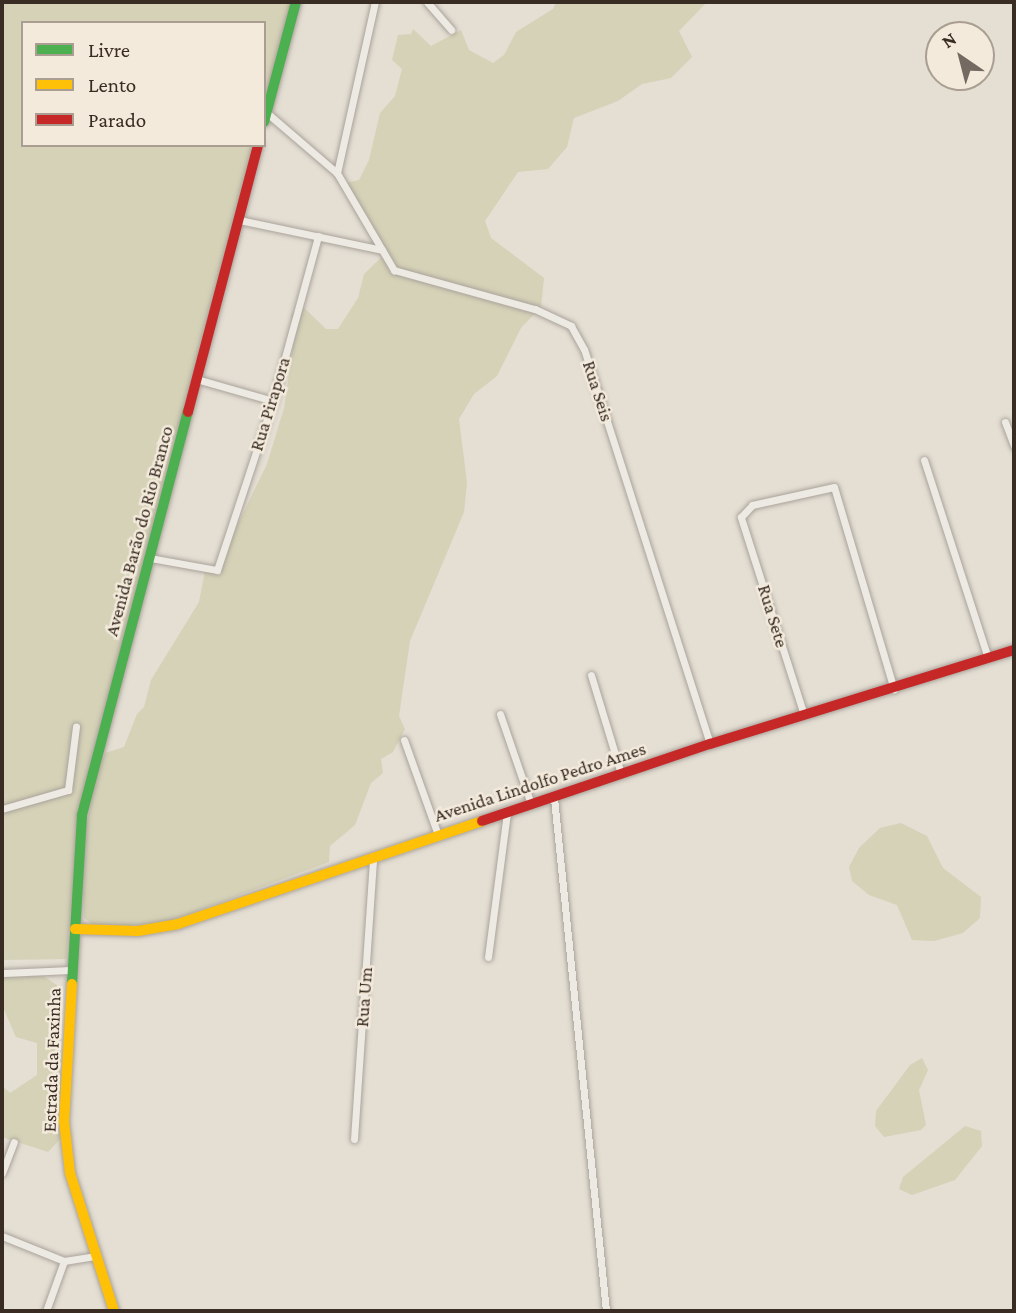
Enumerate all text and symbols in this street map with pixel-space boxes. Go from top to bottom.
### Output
legend [21,21,266,147]
north arrow [925,21,995,91]
text: N [937,28,960,52]
text: Livre [88,38,130,62]
text: Lento [88,73,136,97]
text: Parado [88,108,146,132]
street label: Rua Pirapora [245,354,295,454]
street label: Rua Seis [578,358,618,424]
street label: Avenida Barão do Rio Branco [100,423,178,639]
street label: Rua Sete [753,582,793,650]
street label: Avenida Lindolfo Pedro Ames [431,737,649,827]
street label: Rua Um [351,966,377,1028]
street label: Estrada da Faxinha [38,987,66,1133]

